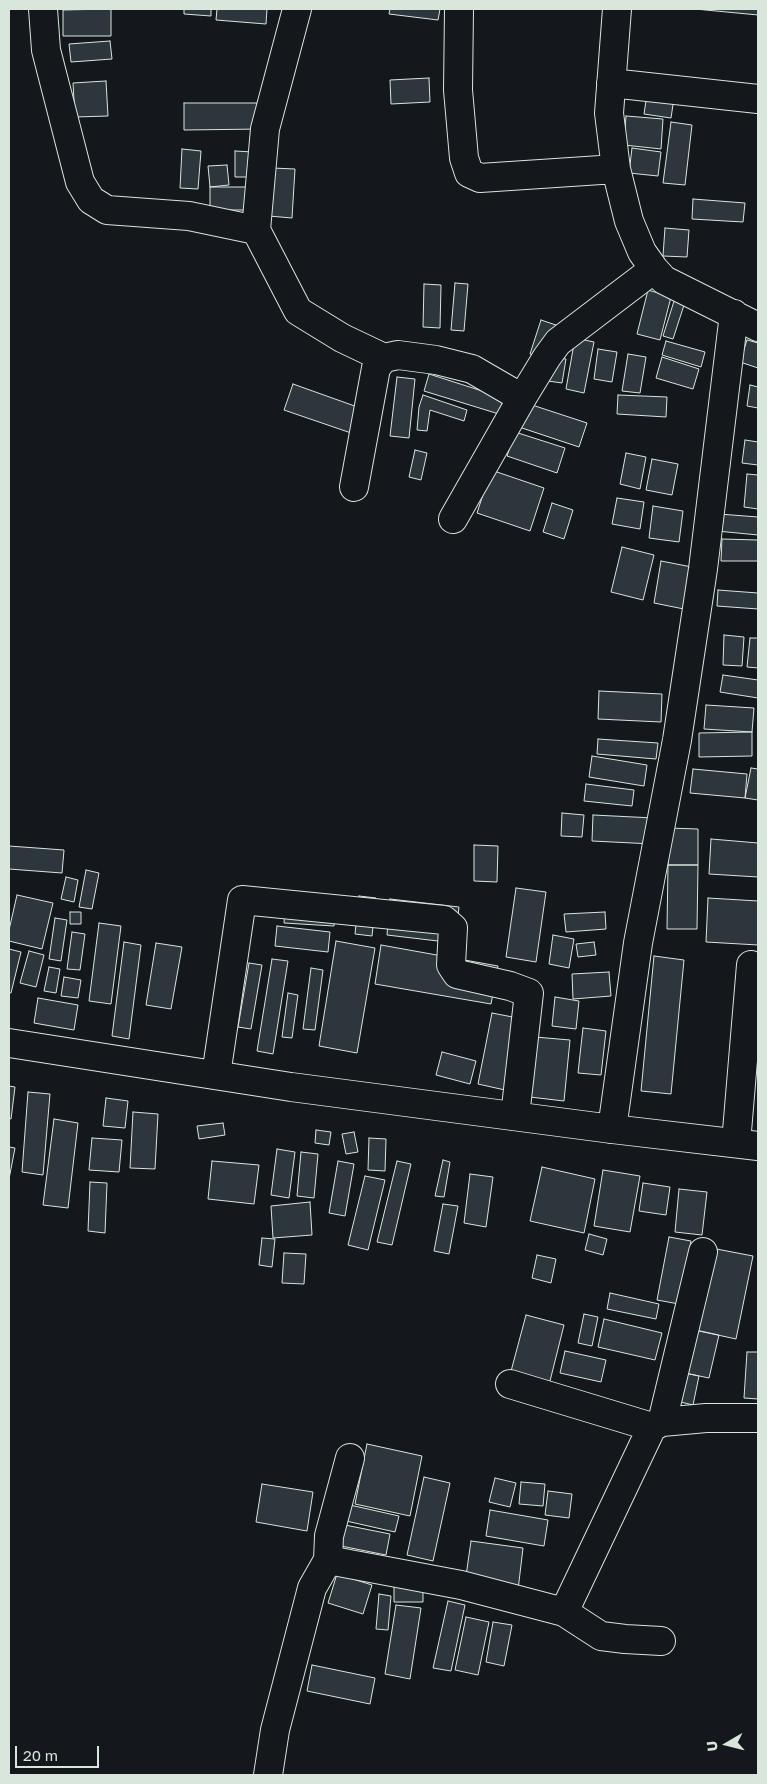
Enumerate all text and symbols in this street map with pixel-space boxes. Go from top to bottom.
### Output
north arrow [702,1719,752,1769]
scale bar [18,1736,101,1768]
text: U [703,1740,721,1752]
text: 20 m [23,1746,58,1764]

